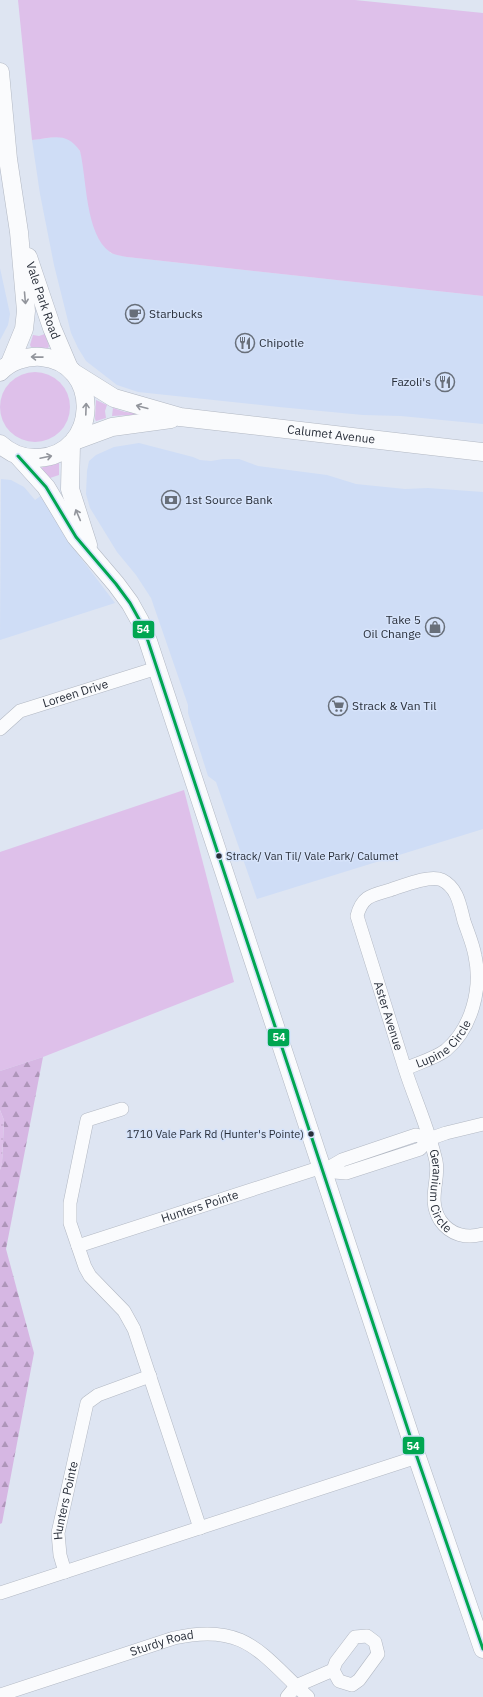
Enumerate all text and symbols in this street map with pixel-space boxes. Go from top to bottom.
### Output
street label: Vale Park Road [23,260,64,341]
one-way arrow [21,291,28,304]
cafe icon: Starbucks [124,303,146,325]
place label: Starbucks [149,306,203,321]
restaurant icon: Chipotle [234,332,256,354]
place label: Chipotle [259,335,304,350]
one-way arrow [31,353,44,361]
restaurant icon: Fazoli's [434,371,456,393]
place label: Fazoli's [391,374,431,389]
one-way arrow [82,403,89,416]
one-way arrow [136,403,149,410]
street label: Calumet Avenue [287,421,376,447]
one-way arrow [39,452,52,460]
bank icon: 1st Source Bank [160,489,182,511]
place label: 1st Source Bank [185,492,273,507]
one-way arrow [74,509,82,521]
place label: Take 5 Oil Change [363,612,421,641]
shop icon: Take 5 Oil Change [424,616,446,638]
line badge: 54 [132,620,155,639]
text: 54 [136,622,150,636]
street label: Loreen Drive [41,676,110,710]
supermarket icon: Strack & Van Til [327,695,349,717]
place label: Strack & Van Til [352,698,436,713]
place label: Strack/ Van Til/ Vale Park/ Calumet [226,849,399,863]
marker: Strack/ Van Til/ Vale Park/ Calumet [214,851,224,861]
street label: Aster Avenue [371,979,407,1053]
street label: Lupine Circle [413,1017,474,1071]
line badge: 54 [267,1028,290,1047]
text: 54 [272,1030,286,1044]
place label: 1710 Vale Park Rd (Hunter's Pointe) [126,1127,304,1141]
marker: 1710 Vale Park Rd (Hunter's Pointe) [306,1129,316,1139]
street label: Geranium Circle [426,1147,455,1236]
street label: Hunters Pointe [159,1186,241,1226]
line badge: 54 [402,1436,425,1455]
text: 54 [406,1439,420,1453]
street label: Hunters Pointe [50,1459,81,1541]
street label: Sturdy Road [128,1627,195,1659]

